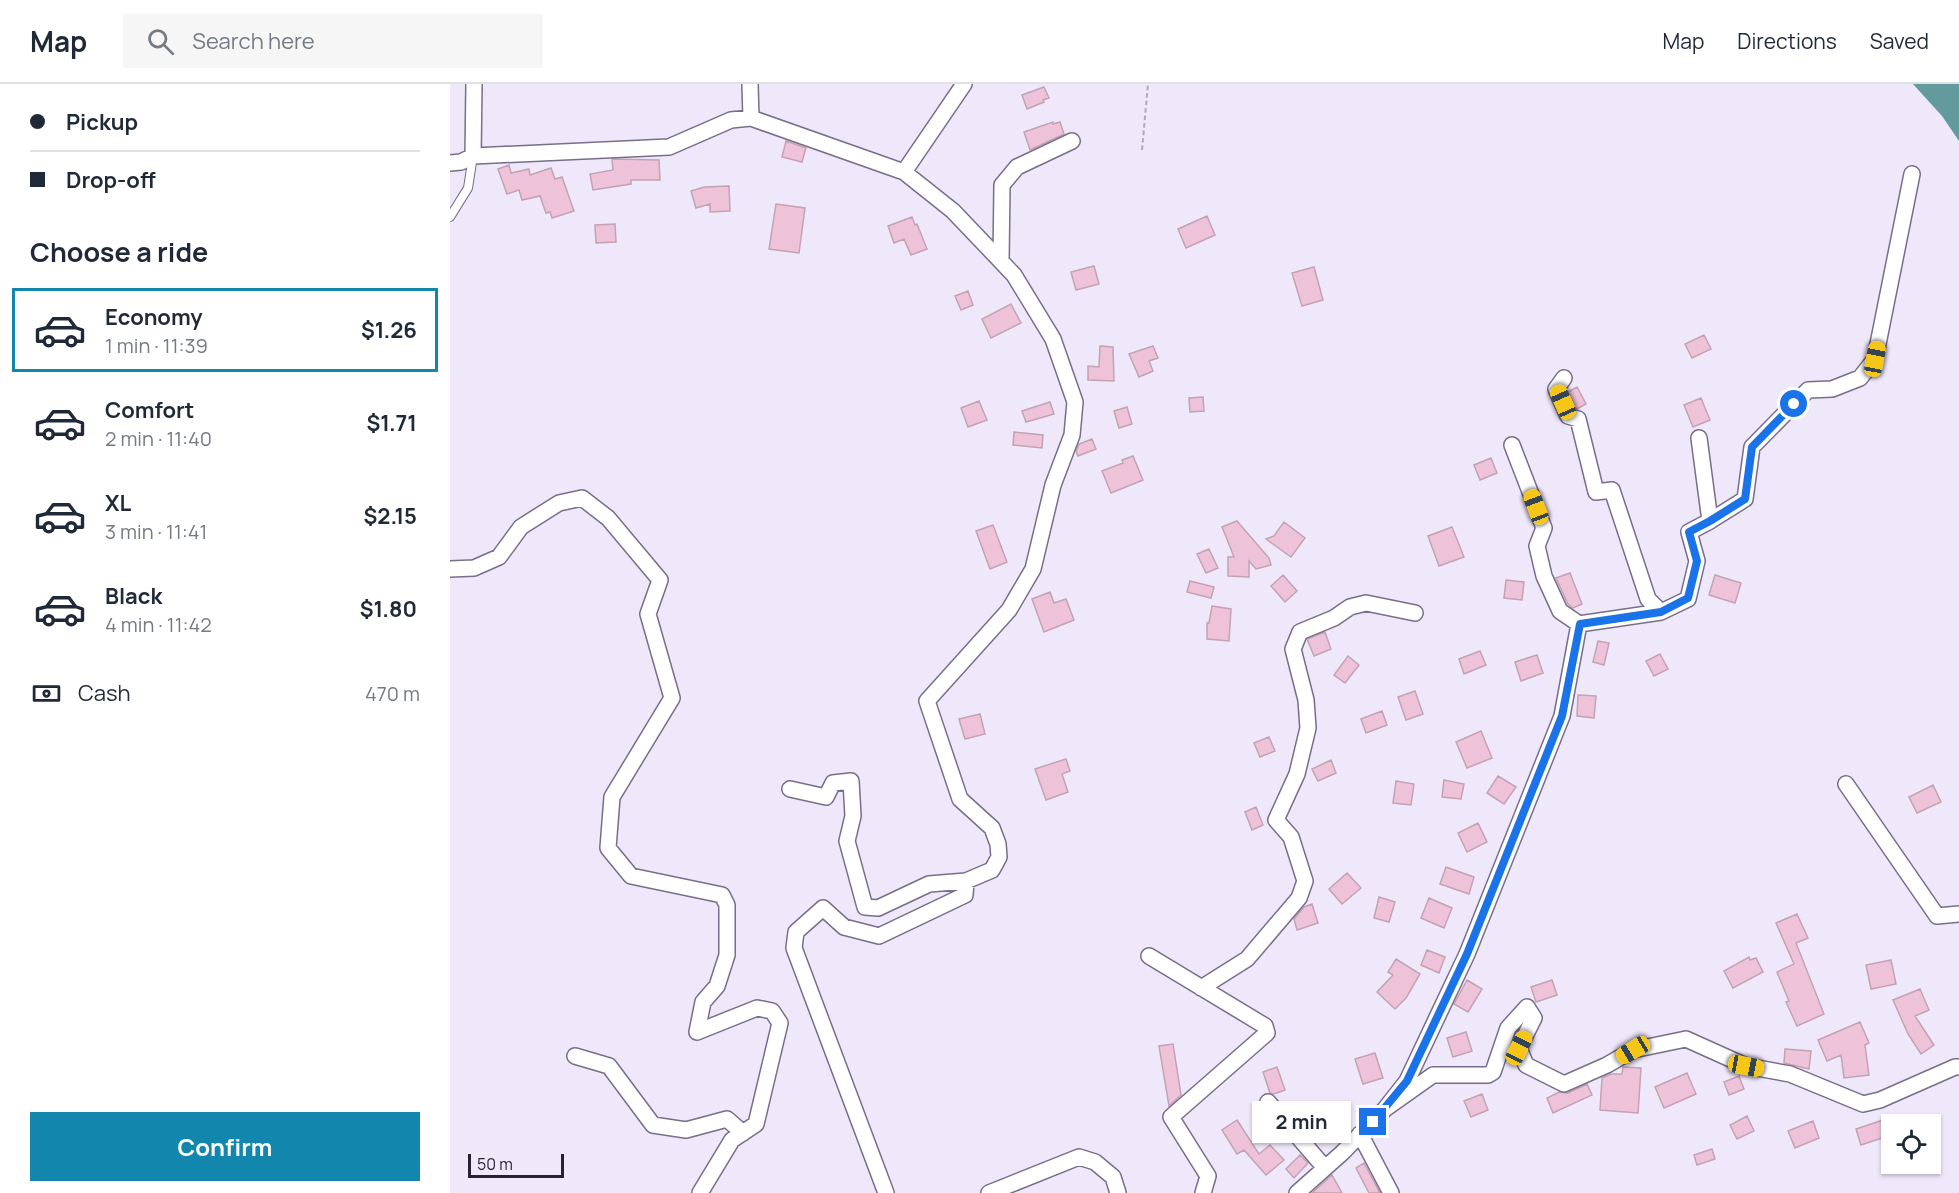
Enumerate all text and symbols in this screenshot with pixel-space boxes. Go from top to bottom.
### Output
search box [123,14,543,68]
text: Map [30,22,87,60]
icon: search [144,25,177,58]
text: Search here [192,26,315,56]
text: Map [1663,27,1704,55]
text: Directions [1737,27,1837,55]
text: Saved [1870,27,1929,55]
text: Pickup [66,107,138,137]
text: Drop-off [66,165,156,195]
text: Choose a ride [30,233,208,270]
text: Economy [105,302,203,332]
icon: car [33,303,87,357]
text: $1.26 [361,315,417,345]
text: 1 min · 11:39 [105,332,208,359]
car [1863,340,1887,378]
car [1547,382,1579,422]
route start [1780,390,1807,417]
text: Comfort [105,395,194,425]
icon: car [33,396,87,450]
text: $1.71 [366,408,417,438]
text: 2 min · 11:40 [105,425,212,452]
car [1521,487,1551,527]
text: XL [105,488,131,518]
icon: car [33,489,87,543]
text: $2.15 [364,501,417,531]
text: 3 min · 11:41 [105,518,207,545]
text: Black [105,581,162,611]
icon: car [33,582,87,636]
text: $1.80 [360,594,417,624]
text: 4 min · 11:42 [105,611,212,638]
icon: cash [30,677,63,710]
text: Cash [78,678,131,708]
text: 470 m [365,680,420,707]
car [1503,1028,1535,1068]
car [1613,1033,1653,1067]
car [1727,1054,1765,1078]
callout: 2 min [1253,1101,1352,1143]
text: 2 min [1275,1108,1328,1135]
route end [1359,1108,1386,1135]
button: Confirm [30,1112,420,1181]
map controls [1881,1114,1941,1174]
button: locate [1881,1114,1941,1174]
scale bar [468,1151,564,1178]
text: 50 m [477,1153,513,1175]

